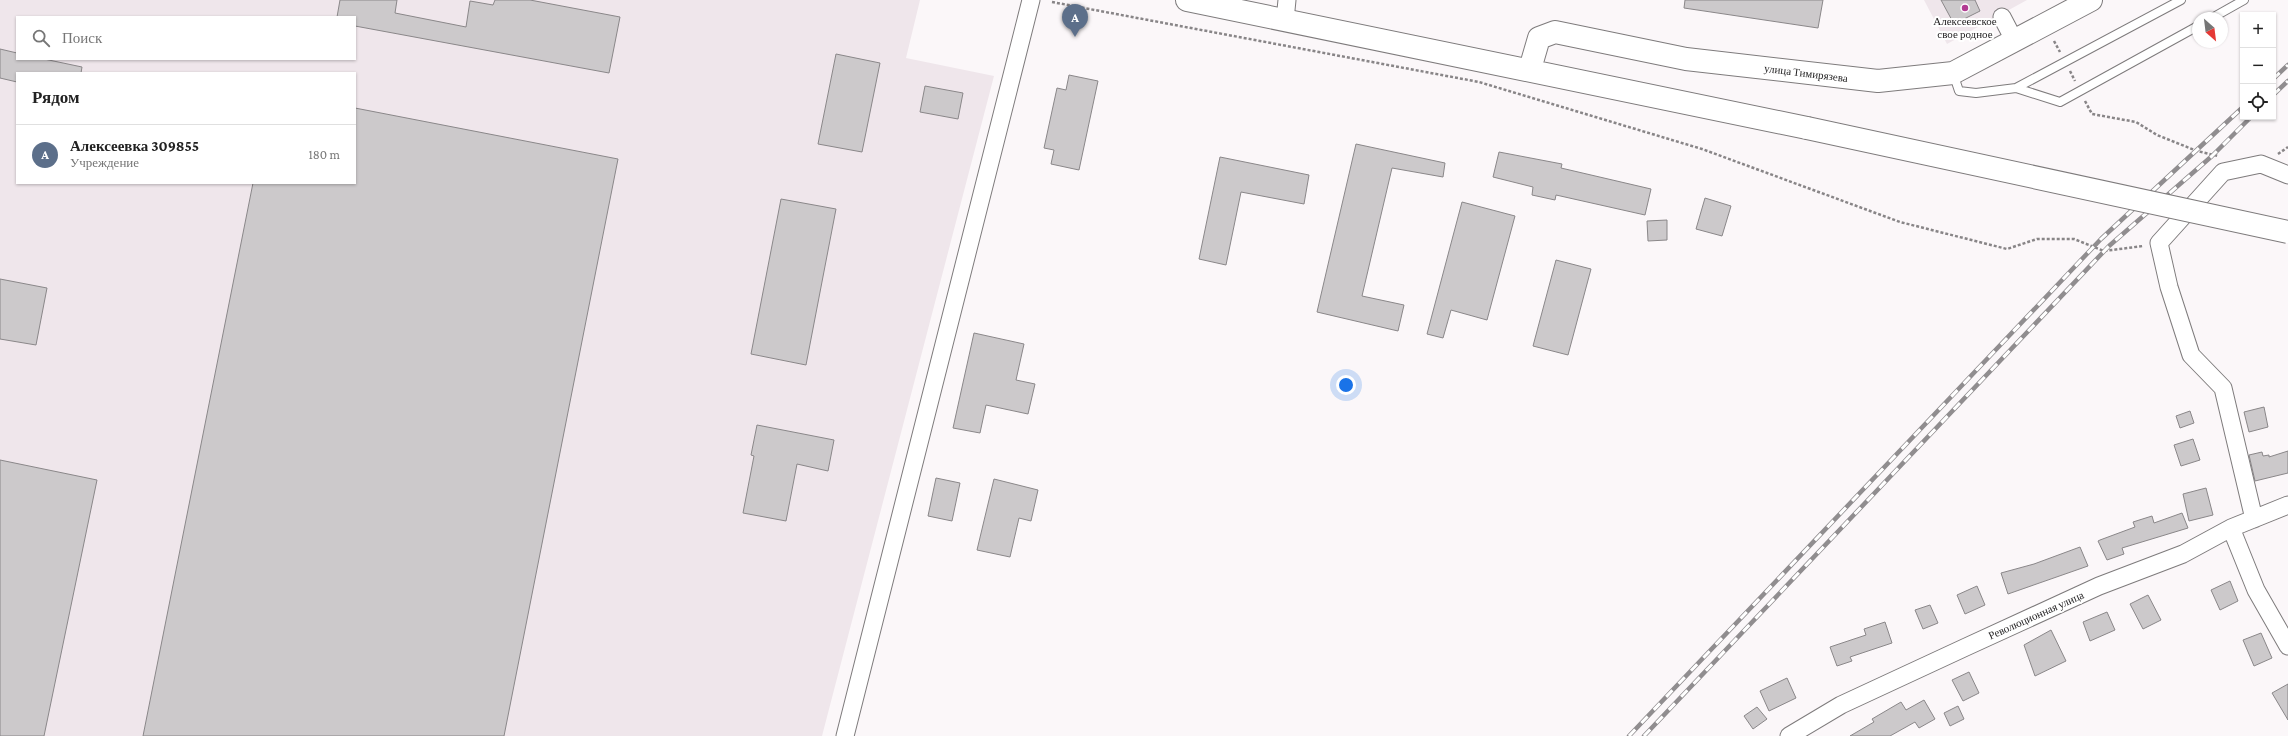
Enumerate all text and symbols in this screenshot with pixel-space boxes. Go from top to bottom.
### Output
marker: Алексеевское свое родное [1960,3,1970,13]
pin: A [1062,4,1088,37]
north arrow [2192,12,2228,48]
map controls [2240,12,2276,120]
button: + [2240,12,2276,48]
place label: Алексеевское свое родное [1933,15,1997,40]
search box [16,16,356,60]
icon: search [30,27,52,49]
text: Поиск [62,30,102,46]
button: − [2240,48,2276,84]
street label: улица Тимирязева [1764,62,1849,84]
button: locate [2240,84,2276,120]
text: Рядом [32,88,80,107]
text: Алексеевка 309855 [70,138,199,154]
text: A [41,147,49,162]
text: 180 m [308,147,340,162]
text: Учреждение [70,155,139,170]
your location [1336,375,1356,395]
street label: Революционная улица [1986,588,2086,641]

